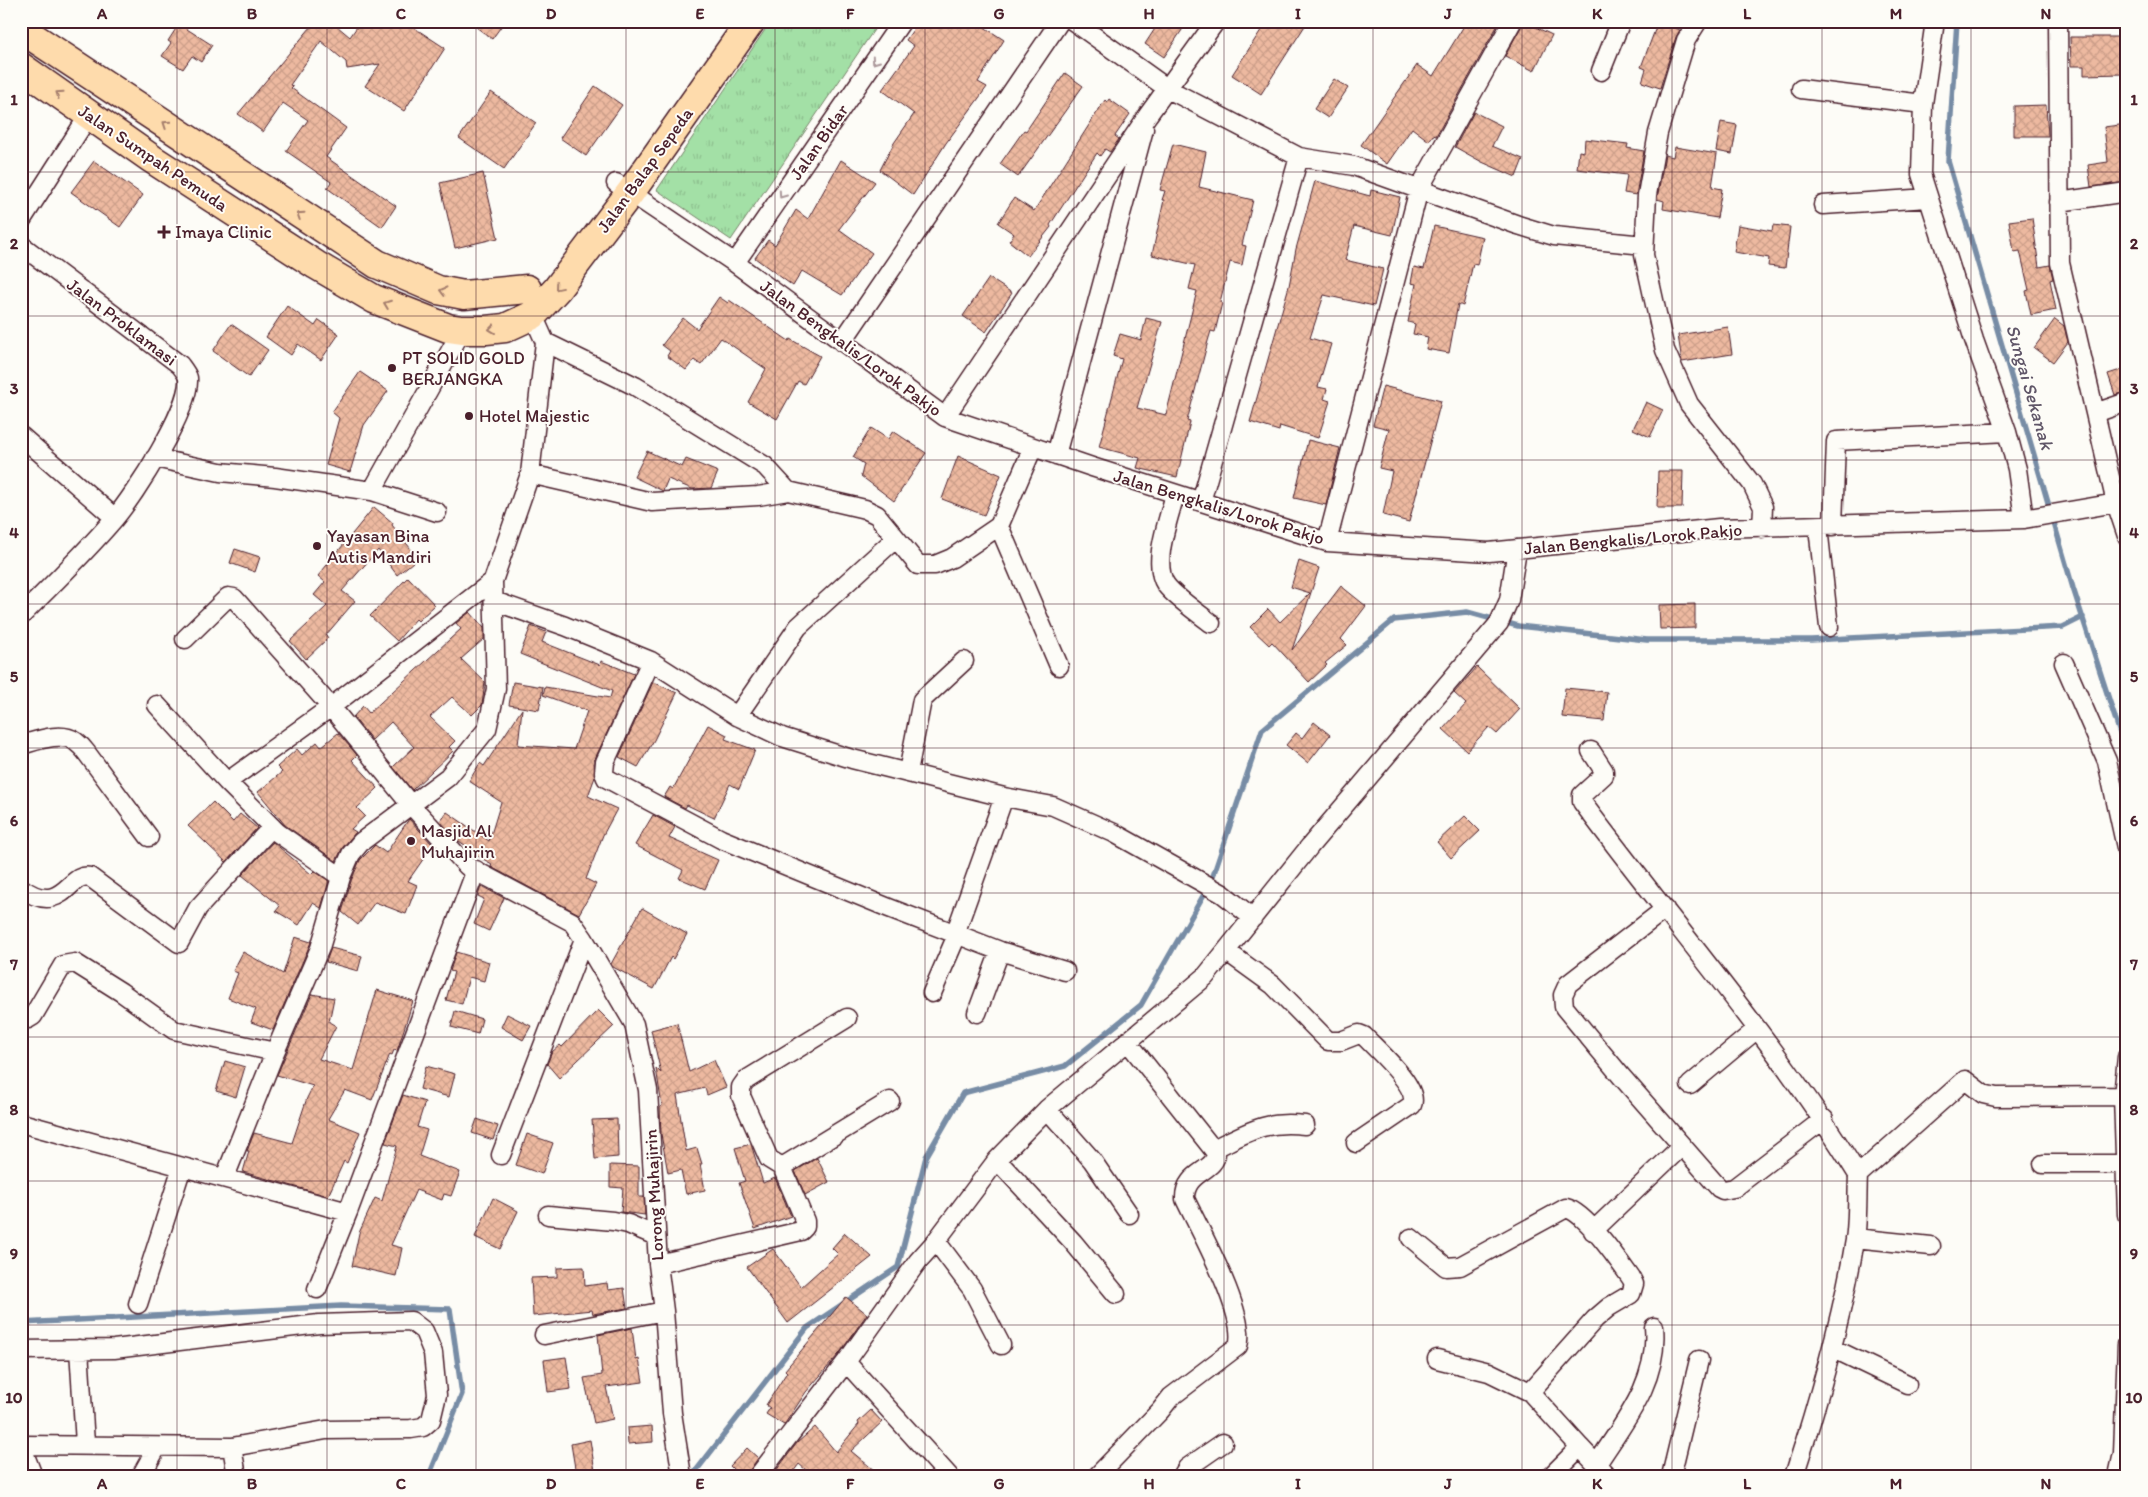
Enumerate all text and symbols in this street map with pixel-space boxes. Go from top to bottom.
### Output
text: A [96,4,108,23]
text: B [247,4,258,23]
text: C [396,4,407,23]
text: D [546,4,557,23]
text: E [696,4,705,23]
text: F [846,4,855,23]
text: G [993,4,1005,23]
text: H [1143,4,1155,23]
text: I [1295,4,1301,23]
text: J [1443,4,1452,23]
text: K [1592,4,1603,23]
text: L [1743,4,1752,23]
text: M [1890,4,1902,23]
text: N [2041,4,2051,23]
one-way arrow [872,55,881,65]
text: 1 [10,90,18,109]
text: 1 [2130,90,2138,109]
one-way arrow [55,91,65,100]
street label: Jalan Bidar [785,99,854,184]
street label: Jalan Sumpah Pemuda [74,100,233,217]
street label: Jalan Balap Sepeda [592,103,698,237]
one-way arrow [162,120,171,130]
one-way arrow [779,189,788,199]
one-way arrow [296,211,305,221]
place label: Imaya Clinic [175,221,272,243]
marker: Imaya Clinic [157,225,171,239]
text: 2 [10,234,19,253]
text: 2 [2130,234,2139,253]
street label: Jalan Proklamasi [63,273,181,371]
street label: Jalan Bengkalis/Lorok Pakjo [756,275,946,421]
one-way arrow [555,281,563,290]
one-way arrow [438,286,447,297]
one-way arrow [383,300,392,310]
water label: Sungai Sekanak [2001,322,2059,454]
one-way arrow [488,323,496,334]
place label: PT SOLID GOLD BERJANGKA [402,347,525,390]
marker: PT SOLID GOLD BERJANGKA [386,362,398,374]
text: 3 [10,379,19,398]
text: 3 [2130,379,2139,398]
place label: Hotel Majestic [479,405,590,427]
marker: Hotel Majestic [463,410,475,422]
street label: Jalan Bengkalis/Lorok Pakjo [1111,464,1327,550]
street label: Jalan Bengkalis/Lorok Pakjo [1523,518,1743,560]
text: 4 [9,523,19,542]
text: 4 [2129,523,2139,542]
place label: Yayasan Bina Autis Mandiri [327,525,431,568]
marker: Yayasan Bina Autis Mandiri [311,540,323,552]
text: 5 [10,667,19,686]
text: 5 [2130,667,2139,686]
text: 6 [10,811,19,830]
text: 6 [2130,811,2139,830]
place label: Masjid Al Muhajirin [421,820,495,863]
marker: Masjid Al Muhajirin [405,835,417,847]
text: 7 [9,955,18,974]
text: 7 [2129,955,2138,974]
text: 8 [10,1100,19,1119]
text: 8 [2130,1100,2139,1119]
street label: Lorong Muhajirin [640,1129,668,1261]
text: 9 [10,1244,18,1263]
text: 9 [2130,1244,2138,1263]
text: 10 [5,1388,23,1407]
text: 10 [2125,1388,2143,1407]
text: A [96,1474,108,1493]
text: B [247,1474,258,1493]
text: C [396,1474,407,1493]
text: D [546,1474,557,1493]
text: E [696,1474,705,1493]
text: F [846,1474,855,1493]
text: G [993,1474,1005,1493]
text: H [1143,1474,1155,1493]
text: I [1295,1474,1301,1493]
text: J [1443,1474,1452,1493]
text: K [1592,1474,1603,1493]
text: L [1743,1474,1752,1493]
text: M [1890,1474,1902,1493]
text: N [2041,1474,2051,1493]

